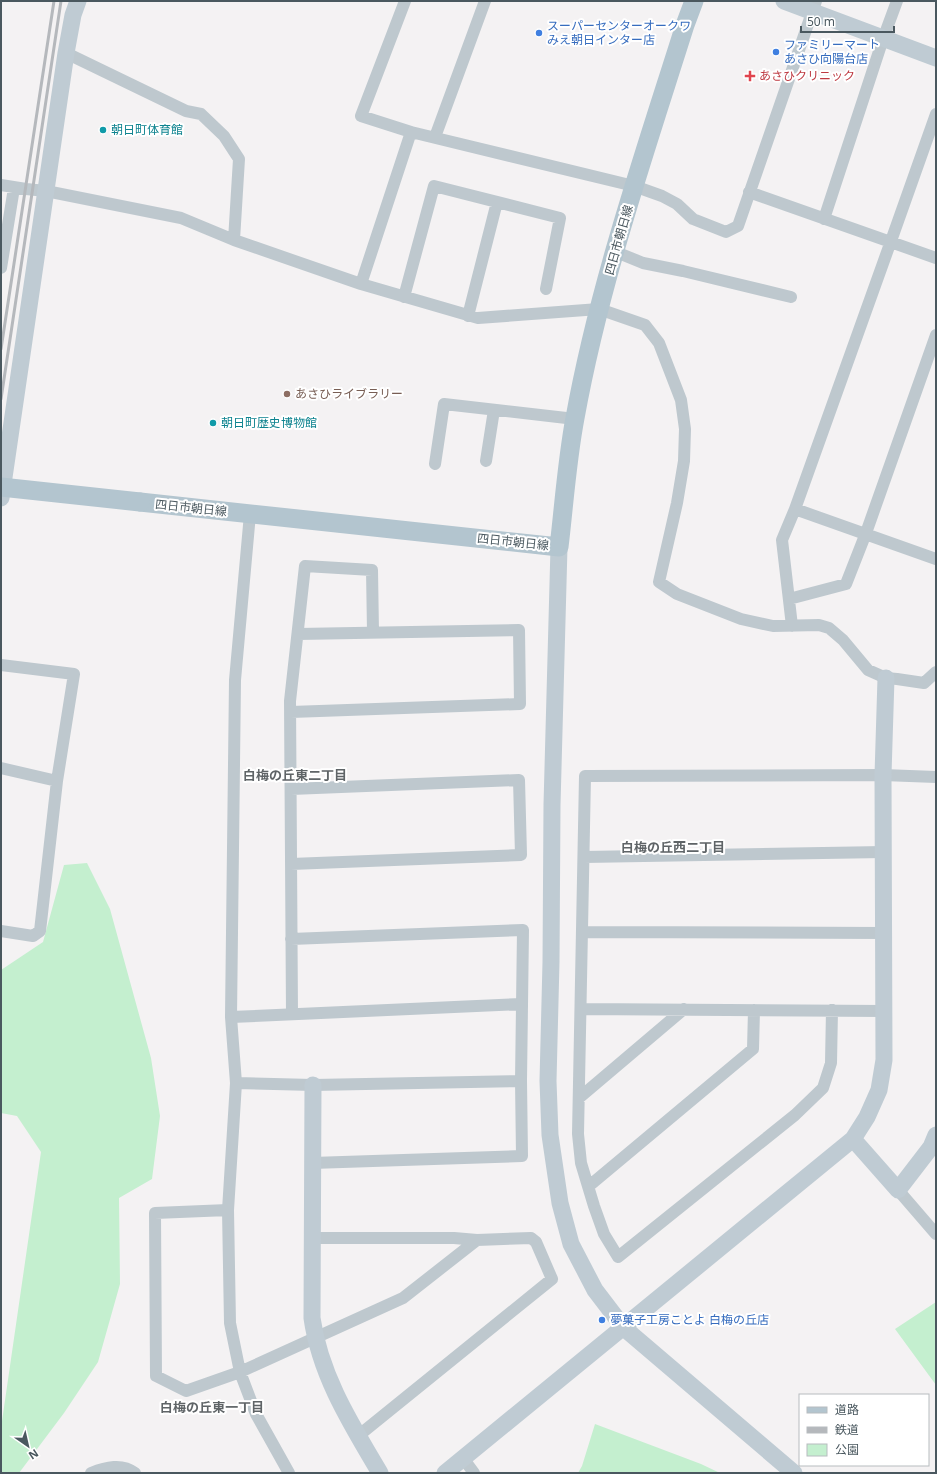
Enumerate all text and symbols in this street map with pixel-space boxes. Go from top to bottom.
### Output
scale bar [801,8,894,34]
text: 50 m [807,13,835,30]
place label: スーパーセンターオークワ みえ朝日インター店 [547,17,691,48]
marker: スーパーセンターオークワ みえ朝日インター店 [534,28,544,38]
place label: ファミリーマート あさひ向陽台店 [784,36,880,67]
marker: ファミリーマート あさひ向陽台店 [771,47,781,57]
place label: あさひクリニック [759,67,855,84]
marker: あさひクリニック [744,70,756,82]
place label: 朝日町体育館 [111,121,183,138]
marker: 朝日町体育館 [98,125,108,135]
street label: 四日市朝日線 [600,203,637,277]
place label: あさひライブラリー [295,385,403,402]
marker: あさひライブラリー [282,389,292,399]
place label: 朝日町歴史博物館 [221,414,317,431]
marker: 朝日町歴史博物館 [208,418,218,428]
street label: 四日市朝日線 [154,495,228,520]
street label: 四日市朝日線 [476,529,550,554]
district label: 白梅の丘東二丁目 [243,766,347,784]
district label: 白梅の丘西二丁目 [621,838,725,856]
place label: 夢菓子工房ことよ 白梅の丘店 [610,1311,769,1328]
marker: 夢菓子工房ことよ 白梅の丘店 [597,1315,607,1325]
legend [799,1394,929,1466]
district label: 白梅の丘東一丁目 [160,1398,264,1416]
text: 道路 [835,1401,859,1418]
text: 鉄道 [835,1421,859,1438]
north arrow [8,1426,48,1466]
text: 公園 [835,1441,859,1458]
text: N [26,1446,42,1463]

